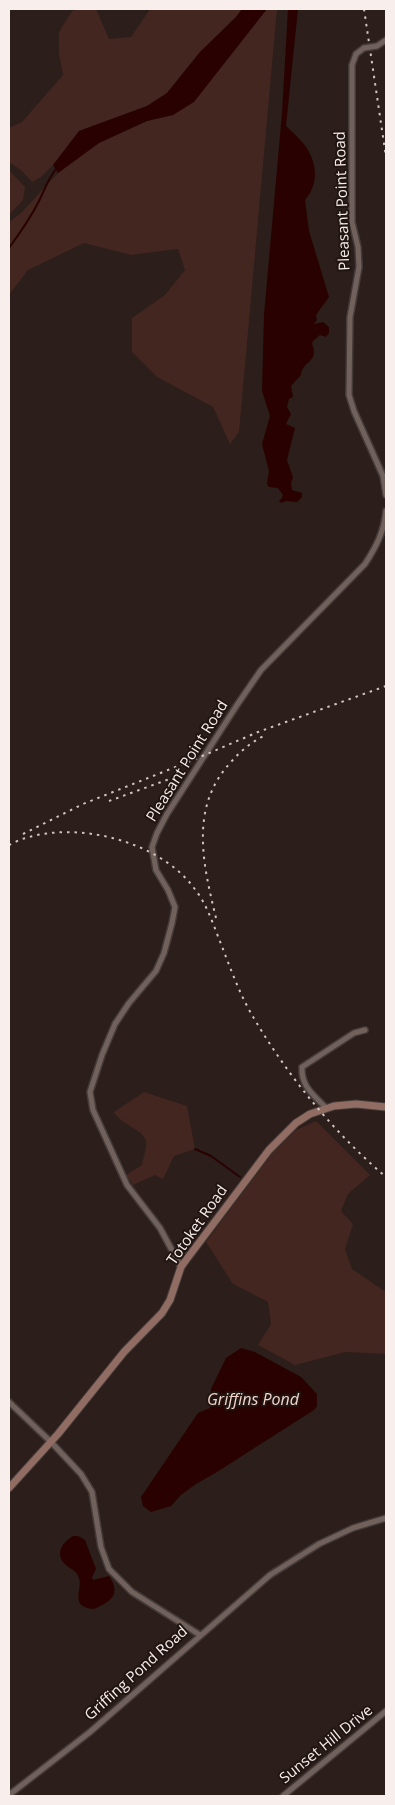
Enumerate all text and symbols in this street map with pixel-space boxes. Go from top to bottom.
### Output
street label: Pleasant Point Road [329,131,353,271]
street label: Pleasant Point Road [141,696,232,825]
street label: Totoket Road [161,1181,231,1268]
water label: Griffins Pond [207,1388,300,1410]
street label: Griffing Pond Road [80,1621,191,1724]
street label: Sunset Hill Drive [275,1699,376,1787]

